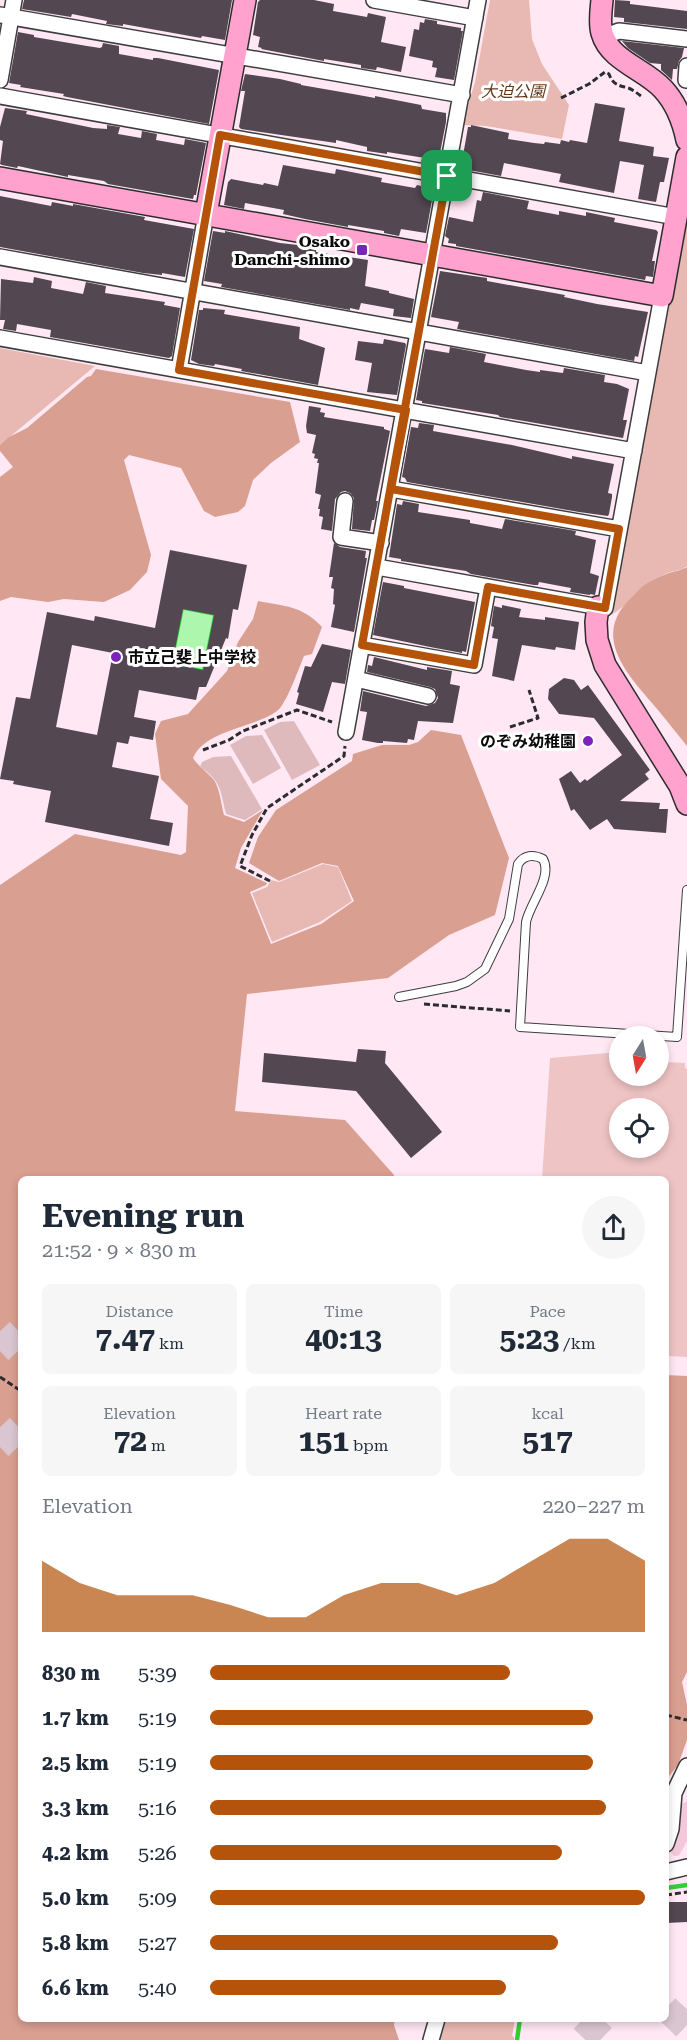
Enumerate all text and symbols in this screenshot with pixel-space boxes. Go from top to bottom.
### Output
park label: 大迫公園 [481,82,547,101]
pin [421,150,472,201]
icon: arrive [430,159,463,192]
place label: Osako Danchi-shimo [234,232,350,269]
marker: Osako Danchi-shimo [355,243,369,257]
place label: 市立己斐上中学校 [128,648,256,667]
marker: 市立己斐上中学校 [109,650,123,664]
place label: のぞみ幼稚園 [480,732,576,751]
marker: のぞみ幼稚園 [581,734,595,748]
north arrow [609,1026,669,1086]
map controls [609,1026,669,1158]
button: locate [609,1098,669,1158]
text: Evening run [42,1196,244,1235]
button: share [582,1196,645,1259]
text: 21:52 · 9 × 830 m [42,1238,197,1262]
text: Distance [106,1302,173,1321]
text: Time [324,1302,363,1321]
text: Pace [529,1302,566,1321]
text: 7.47 [95,1321,155,1356]
text: 40:13 [305,1321,382,1356]
text: 5:23 [499,1321,559,1356]
text: km [155,1334,184,1353]
text: /km [559,1334,596,1353]
text: Elevation [103,1404,176,1423]
text: Heart rate [305,1404,382,1423]
text: kcal [531,1404,564,1423]
text: 72 [113,1423,147,1458]
text: 151 [299,1423,349,1458]
text: 517 [522,1423,573,1458]
text: m [147,1436,166,1455]
text: bpm [349,1436,388,1455]
text: Elevation [42,1494,133,1518]
text: 220–227 m [542,1494,645,1518]
text: 830 m [42,1661,100,1685]
text: 5:39 [138,1661,177,1685]
text: 1.7 km [42,1706,109,1730]
text: 5:19 [138,1706,177,1730]
text: 2.5 km [42,1751,109,1775]
text: 5:19 [138,1751,177,1775]
text: 3.3 km [42,1796,109,1820]
text: 5:16 [138,1796,177,1820]
text: 4.2 km [42,1841,109,1865]
text: 5:26 [138,1841,177,1865]
text: 5.0 km [42,1886,109,1910]
text: 5:09 [138,1886,177,1910]
text: 5.8 km [42,1931,109,1955]
text: 5:27 [138,1931,177,1955]
text: 6.6 km [42,1976,109,2000]
text: 5:40 [138,1976,177,2000]

